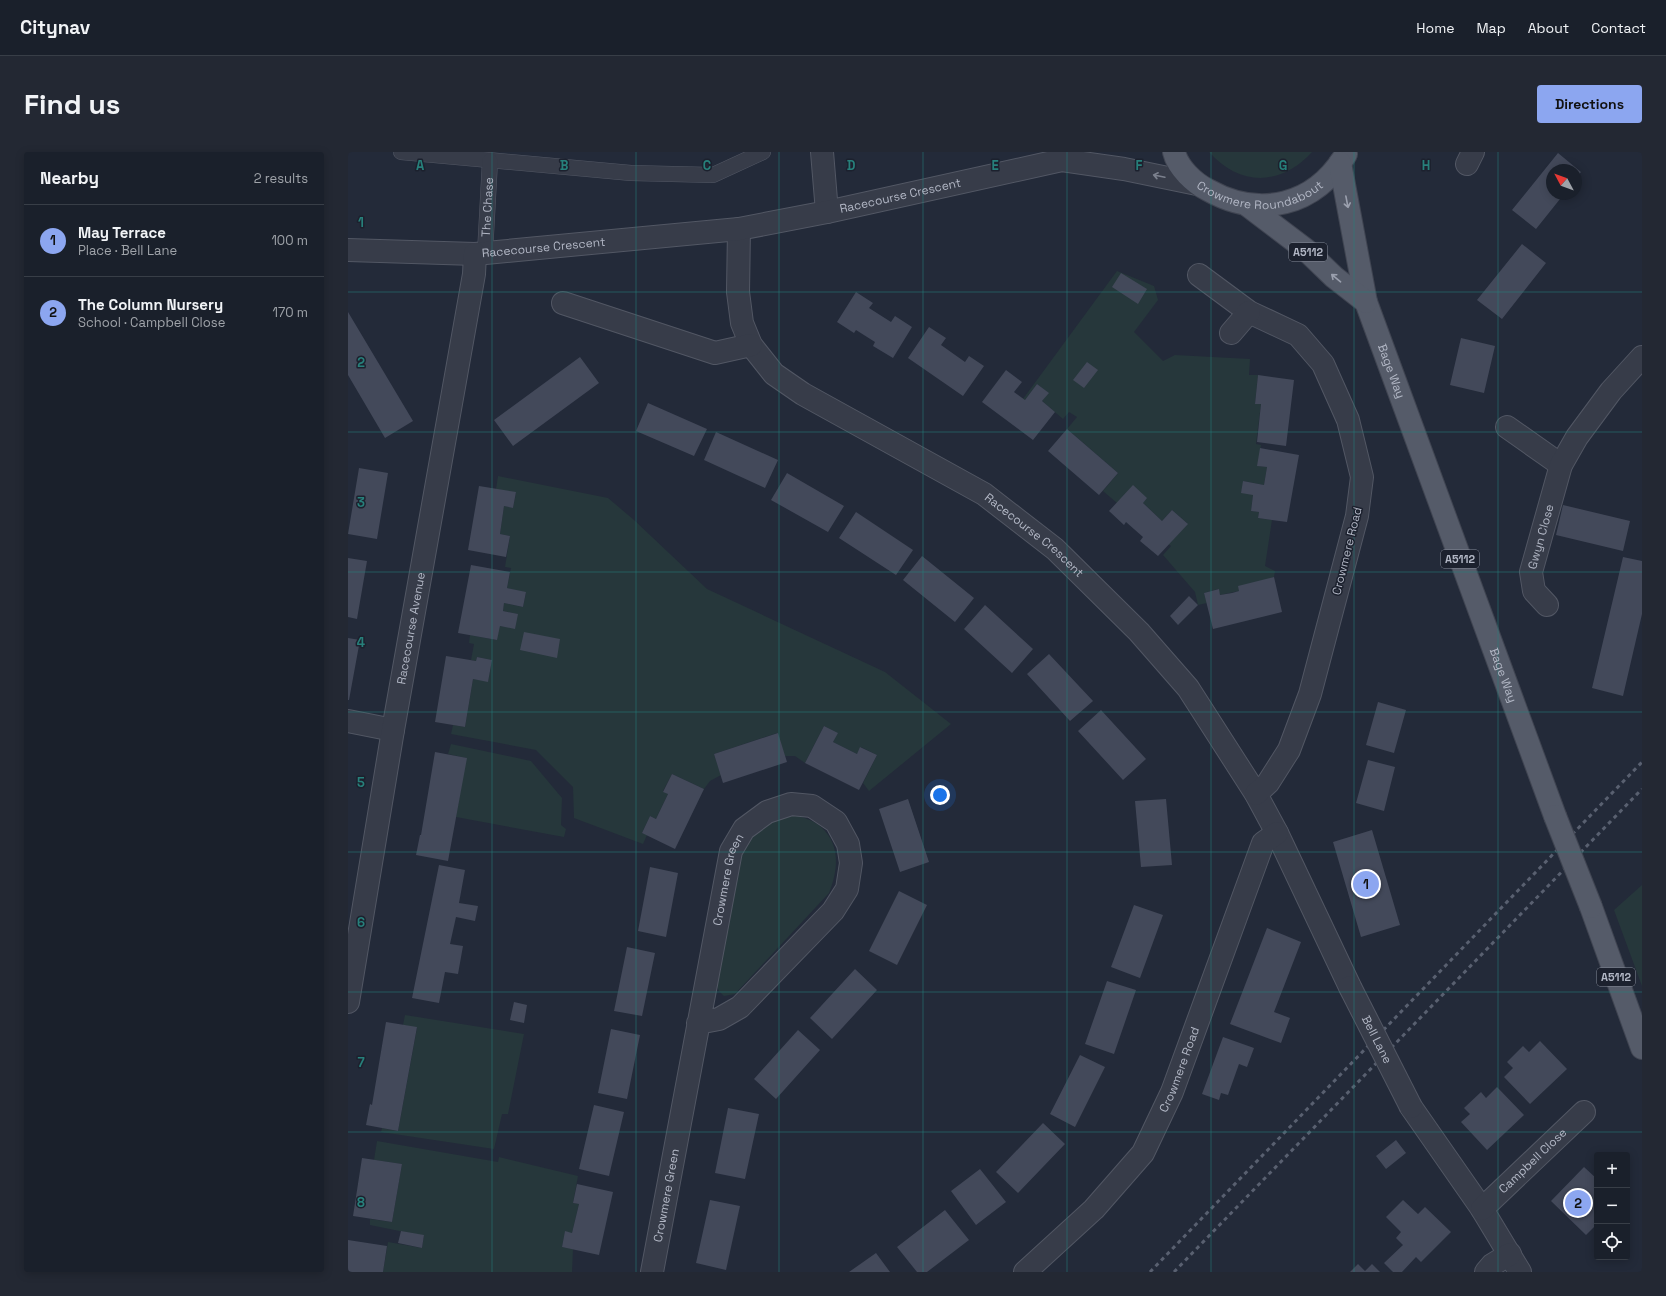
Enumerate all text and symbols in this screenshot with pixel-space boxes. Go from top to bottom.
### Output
text: Citynav [20,15,90,40]
text: Home [1416,19,1454,37]
text: Map [1476,19,1506,37]
text: About [1528,19,1569,37]
text: Contact [1591,19,1646,37]
button: Directions [1537,85,1642,123]
text: Find us [24,86,121,122]
text: A [416,157,425,174]
text: B [560,157,569,174]
text: C [703,157,711,174]
text: D [847,157,856,174]
text: E [991,157,999,174]
text: F [1136,157,1143,174]
text: G [1279,157,1287,174]
text: H [1422,157,1430,174]
north arrow [1546,164,1582,200]
text: Nearby [40,167,99,189]
text: 2 results [254,170,308,187]
one-way arrow [1153,172,1166,180]
street label: Crowmere Roundabout [1192,172,1326,188]
street label: Racecourse Crescent [838,175,963,217]
street label: The Chase [478,177,497,237]
text: Crowmere Roundabout [1193,177,1326,213]
one-way arrow [1344,195,1352,208]
text: 1 [358,214,364,231]
text: May Terrace [78,223,166,242]
text: 1 [50,232,56,249]
text: 100 m [271,232,308,249]
street label: Racecourse Crescent [481,234,606,261]
text: Place · Bell Lane [78,242,177,259]
road number: A5112 [1289,243,1327,261]
one-way arrow [1330,273,1341,282]
text: The Column Nursery [78,295,223,314]
text: 2 [49,304,57,321]
text: 170 m [272,304,308,321]
text: School · Campbell Close [78,314,225,331]
street label: Bage Way [1374,342,1409,401]
text: 2 [357,354,365,371]
street label: Racecourse Crescent [981,489,1087,581]
text: 3 [357,494,365,511]
street label: Gwyn Close [1524,502,1558,571]
street label: Crowmere Road [1328,505,1366,597]
road number: A5112 [1441,550,1479,568]
street label: Racecourse Avenue [393,571,429,686]
text: 4 [357,634,365,651]
street label: Bage Way [1486,646,1521,705]
text: 5 [357,774,365,791]
your location [930,785,950,805]
street label: Crowmere Green [709,831,748,927]
pin: 1 [1353,869,1379,899]
text: 6 [357,914,365,931]
road number: A5112 [1597,968,1635,986]
street label: Bell Lane [1358,1013,1396,1066]
street label: Crowmere Road [1156,1025,1203,1115]
text: 7 [357,1054,365,1071]
street label: Campbell Close [1495,1125,1570,1197]
street label: Crowmere Green [650,1147,683,1243]
map controls [1594,1152,1630,1260]
button: + [1594,1152,1630,1188]
pin: 2 [1565,1188,1591,1218]
button: − [1594,1188,1630,1224]
text: 8 [357,1194,365,1211]
button: locate [1594,1224,1630,1260]

